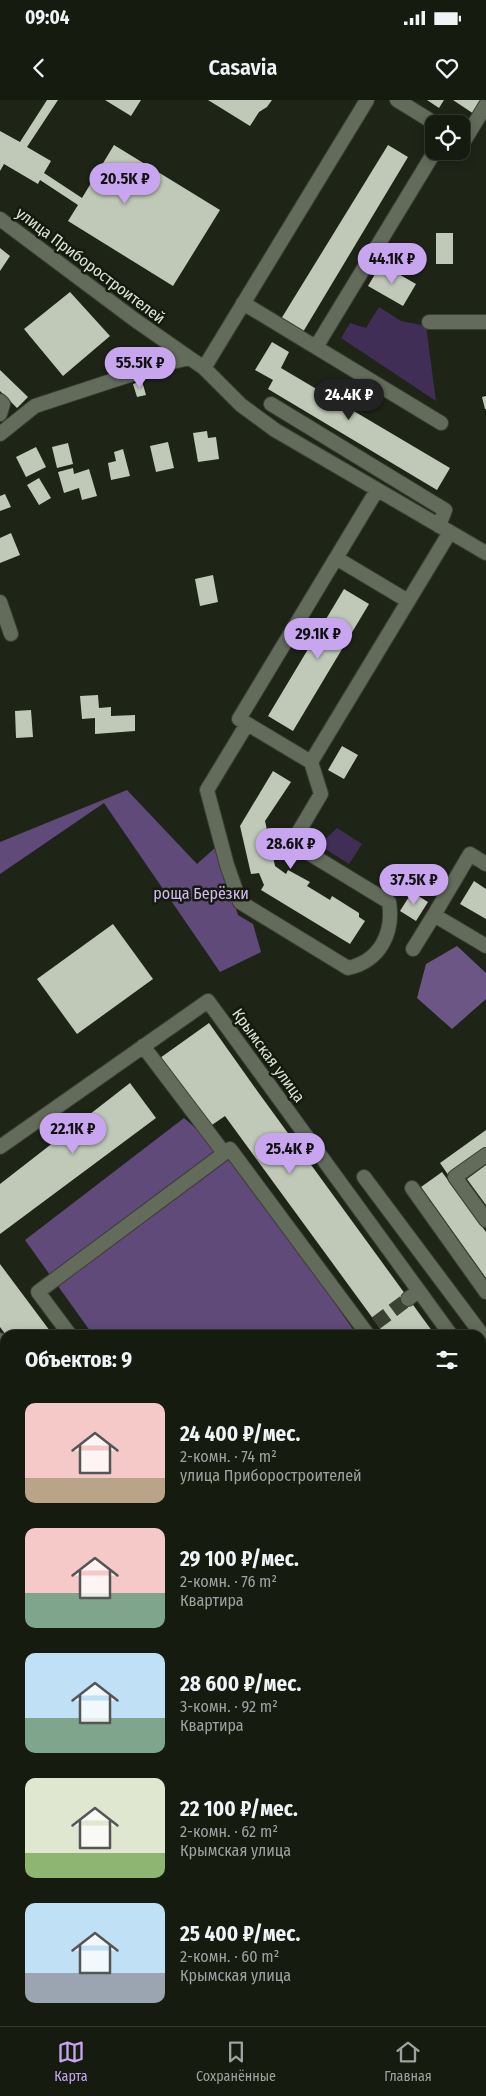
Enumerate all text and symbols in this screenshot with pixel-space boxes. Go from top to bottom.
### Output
text: 09:04 [25,6,70,29]
icon: back [25,54,53,82]
text: Casavia [209,54,277,81]
icon: heart [433,54,461,82]
map controls [425,115,470,160]
button: locate [425,115,470,160]
pin: 20.5K ₽ [79,162,171,205]
text: 20.5K ₽ [100,169,150,188]
street label: улица Приборостроителей [12,203,169,328]
pin: 44.1K ₽ [346,242,438,285]
text: 44.1K ₽ [369,249,415,268]
pin: 55.5K ₽ [94,346,186,389]
text: 55.5K ₽ [116,353,164,372]
pin: 24.4K ₽ [303,378,395,421]
text: 24.4K ₽ [325,385,373,404]
pin: 29.1K ₽ [272,618,364,660]
text: 29.1K ₽ [295,624,341,643]
pin: 28.6K ₽ [245,828,337,870]
text: 28.6K ₽ [266,834,316,853]
pin: 37.5K ₽ [368,864,460,906]
text: 37.5K ₽ [390,870,438,889]
park label: роща Берёзки [153,884,249,903]
street label: Крымская улица [228,1005,309,1106]
pin: 22.1K ₽ [27,1112,119,1155]
text: 22.1K ₽ [51,1119,95,1138]
pin: 25.4K ₽ [244,1132,336,1175]
text: 25.4K ₽ [266,1139,314,1158]
icon: filters [433,1346,461,1374]
text: Объектов: 9 [25,1347,132,1373]
text: 24 400 ₽/мес. [180,1421,300,1447]
icon: home [65,1423,125,1483]
text: 2-комн. · 74 m² [180,1447,277,1466]
text: улица Приборостроителей [180,1466,362,1485]
text: 29 100 ₽/мес. [180,1546,299,1572]
icon: home [65,1548,125,1608]
text: 2-комн. · 76 m² [180,1572,277,1591]
text: Квартира [180,1591,244,1610]
text: 28 600 ₽/мес. [180,1671,301,1697]
icon: home [65,1673,125,1733]
text: 3-комн. · 92 m² [180,1697,278,1716]
text: Квартира [180,1716,244,1735]
text: 22 100 ₽/мес. [180,1796,298,1822]
icon: home [65,1798,125,1858]
text: 2-комн. · 62 m² [180,1822,278,1841]
text: Крымская улица [180,1841,291,1860]
text: 25 400 ₽/мес. [180,1921,300,1947]
icon: home [65,1923,125,1983]
text: 2-комн. · 60 m² [180,1947,279,1966]
text: Крымская улица [180,1966,291,1985]
tab: Карта [54,2038,88,2085]
tab: Сохранённые [196,2038,276,2085]
tab: Главная [384,2038,432,2085]

